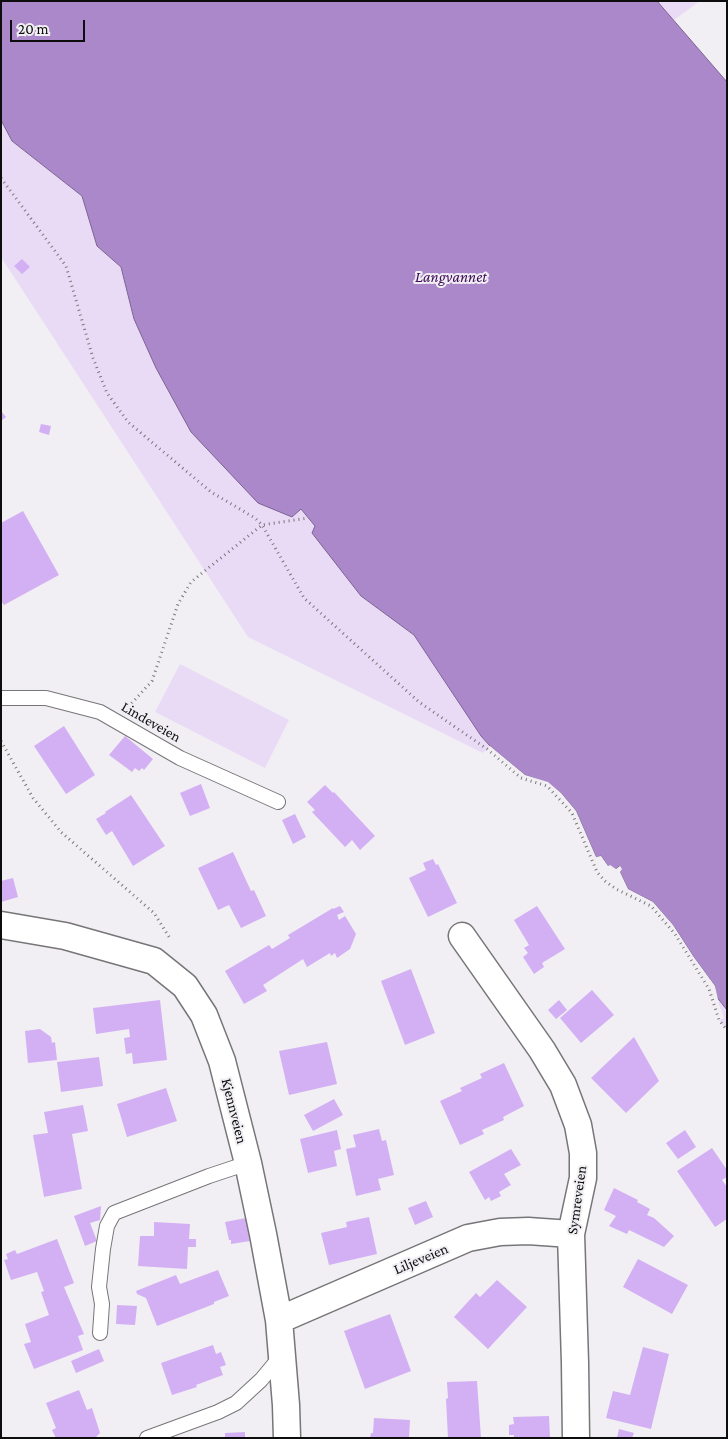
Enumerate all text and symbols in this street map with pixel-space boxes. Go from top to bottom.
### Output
scale bar [12,10,88,42]
text: 20 m [18,21,49,37]
water label: Langvannet [415,267,487,287]
street label: Lindeveien [118,698,184,746]
street label: Kjennveien [217,1076,251,1146]
street label: Symreveien [563,1164,591,1236]
street label: Liljeveien [391,1239,451,1279]

